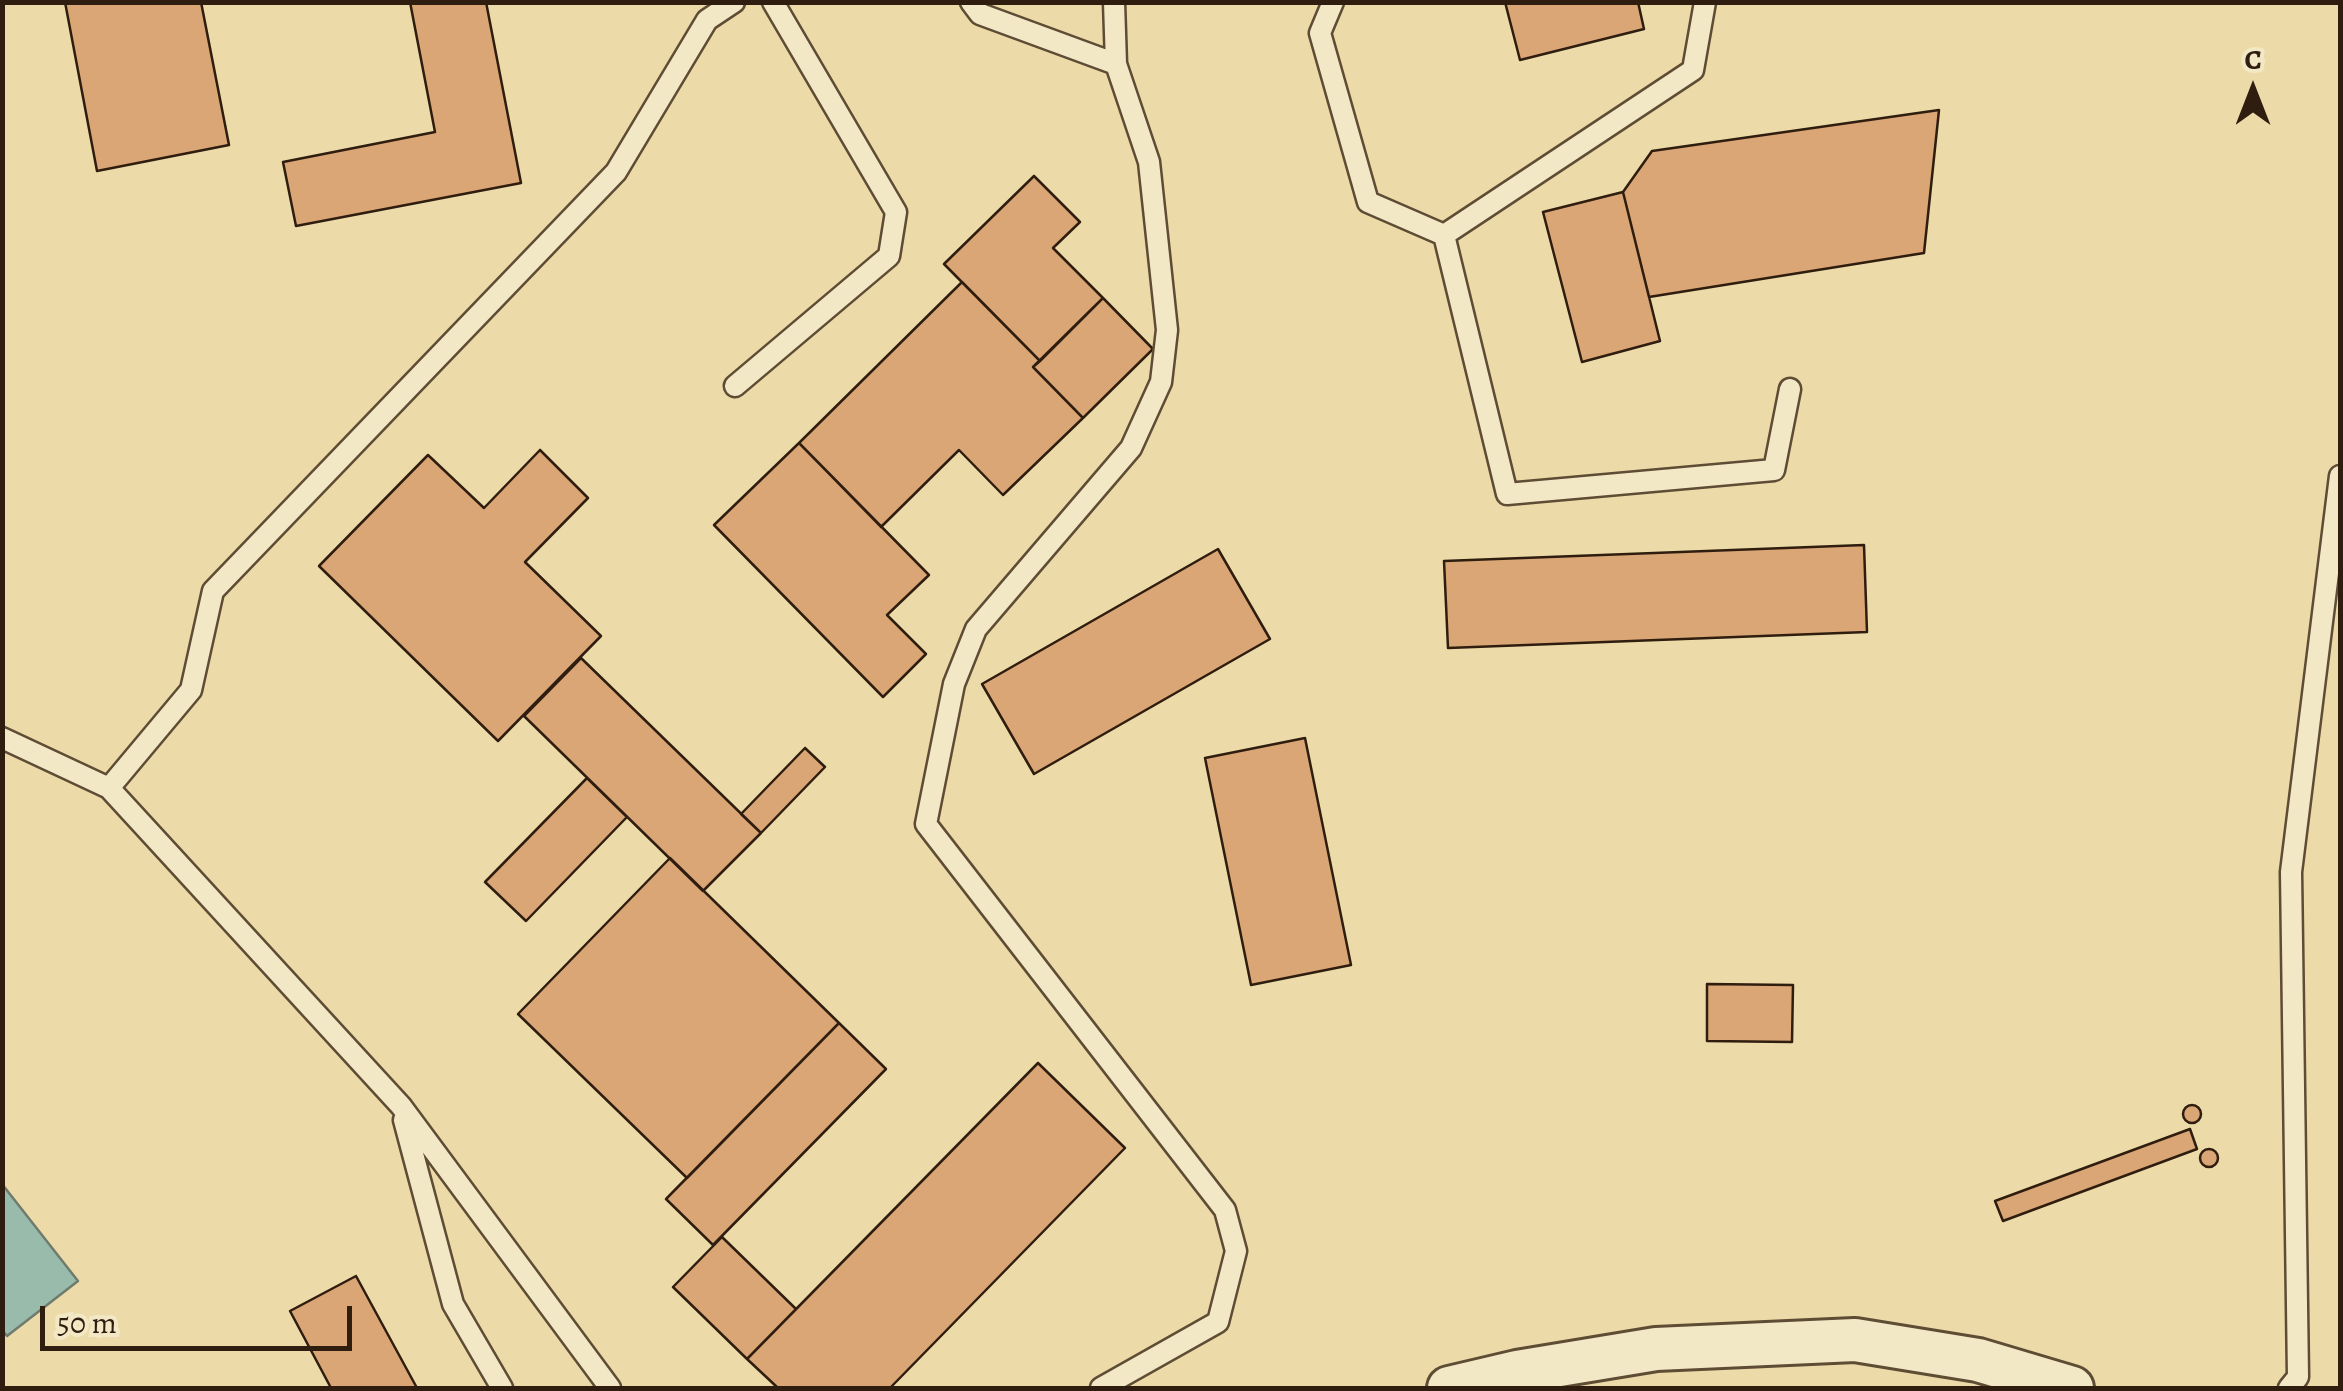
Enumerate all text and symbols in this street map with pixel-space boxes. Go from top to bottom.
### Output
north arrow [2203,40,2303,140]
text: С [2244,41,2262,79]
scale bar [45,1286,358,1348]
text: 50 m [57,1303,117,1343]

